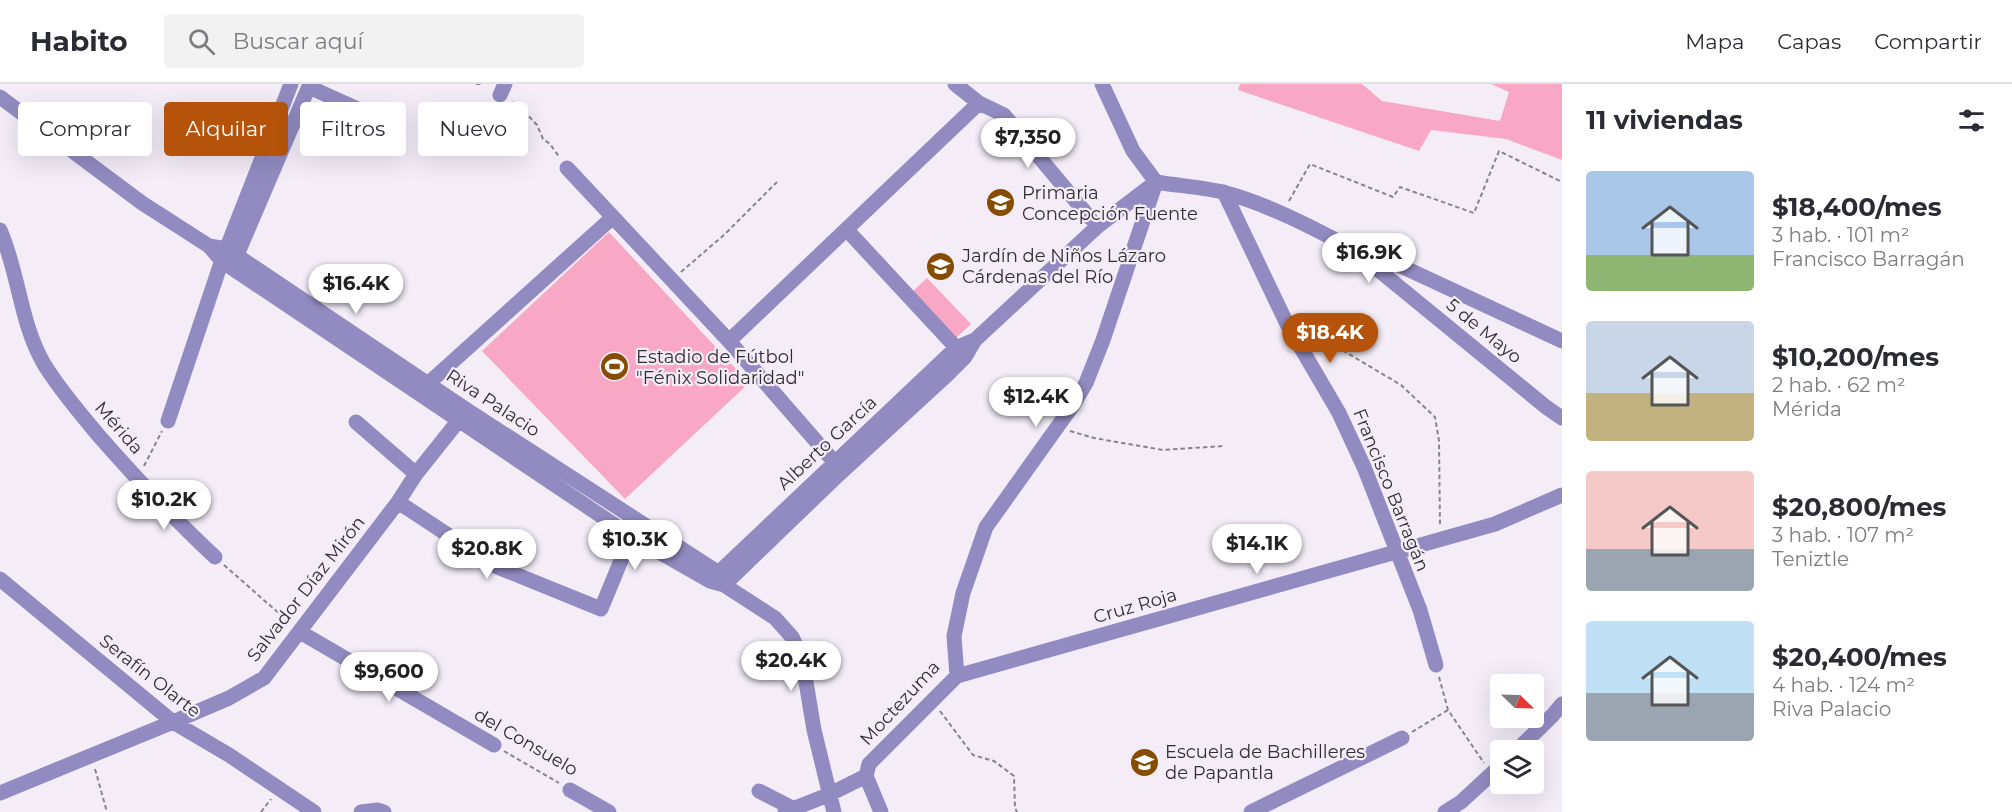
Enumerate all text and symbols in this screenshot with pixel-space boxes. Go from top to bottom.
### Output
search box [164,14,584,68]
text: Habito [30,24,128,58]
icon: search [185,25,218,58]
text: Buscar aquí [233,28,363,55]
text: Mapa [1685,29,1744,54]
text: Capas [1777,29,1841,54]
text: Compartir [1874,29,1982,54]
chip: Comprar [18,102,152,156]
chip: Alquilar [164,102,288,156]
chip: Filtros [300,102,406,156]
chip: Nuevo [418,102,528,156]
text: 11 viviendas [1586,104,1743,136]
icon: filters [1955,104,1988,137]
pin: $7,350 [979,118,1077,169]
text: $7,350 [995,125,1061,149]
place label: Primaria Concepción Fuente [1022,182,1198,225]
school or university icon: Primaria Concepción Fuente [985,187,1017,219]
text: $18,400/mes [1772,191,1942,223]
icon: home [1634,195,1706,267]
text: 3 hab. · 101 m² [1772,223,1910,247]
pin: $16.9K [1320,233,1418,284]
text: $16.9K [1336,240,1402,264]
place label: Jardín de Niños Lázaro Cárdenas del Río [961,245,1166,288]
text: Francisco Barragán [1772,247,1965,271]
school or university icon: Jardín de Niños Lázaro Cárdenas del Río [925,250,957,282]
pin: $16.4K [307,264,405,315]
text: $16.4K [322,271,390,295]
street label: 5 de Mayo [1442,294,1526,368]
pin: $18.4K [1281,313,1379,364]
text: $18.4K [1296,320,1364,344]
text: $10,200/mes [1772,341,1939,373]
icon: home [1634,345,1706,417]
place label: Estadio de Fútbol "Fénix Solidaridad" [636,346,805,389]
sports icon: Estadio de Fútbol "Fénix Solidaridad" [599,351,631,383]
street label: Riva Palacio [442,365,544,441]
text: 2 hab. · 62 m² [1772,373,1906,397]
pin: $12.4K [987,377,1085,428]
text: $12.4K [1003,384,1069,408]
street label: Alberto García [773,391,881,495]
street label: Mérida [90,397,148,459]
text: Mérida [1772,397,1842,421]
street label: Francisco Barragán [1348,405,1434,575]
pin: $10.2K [115,480,213,531]
text: $10.2K [131,487,197,511]
text: $20,800/mes [1772,491,1946,523]
icon: home [1634,495,1706,567]
street label: Salvador Díaz Mirón [242,512,370,666]
pin: $10.3K [586,520,684,571]
text: 3 hab. · 107 m² [1772,523,1914,547]
pin: $14.1K [1208,524,1306,575]
text: $10.3K [602,527,668,551]
pin: $20.8K [438,529,536,580]
text: $14.1K [1226,531,1288,555]
text: $20.8K [451,536,523,560]
text: Teniztle [1772,547,1849,571]
street label: Cruz Roja [1091,584,1179,628]
street label: Serafín Olarte [95,630,205,723]
pin: $20.4K [742,641,840,692]
text: $20,400/mes [1772,641,1947,673]
icon: home [1634,645,1706,717]
text: $20.4K [755,648,827,672]
pin: $9,600 [340,652,438,703]
street label: Moctezuma [855,656,945,750]
text: $9,600 [354,659,424,683]
text: 4 hab. · 124 m² [1772,673,1915,697]
north arrow [1490,674,1544,728]
map controls [1490,674,1544,794]
text: Riva Palacio [1772,697,1891,721]
street label: del Consuelo [470,703,582,781]
button: layers [1490,740,1544,794]
place label: Escuela de Bachilleres de Papantla [1165,741,1365,784]
school or university icon: Escuela de Bachilleres de Papantla [1128,746,1160,778]

